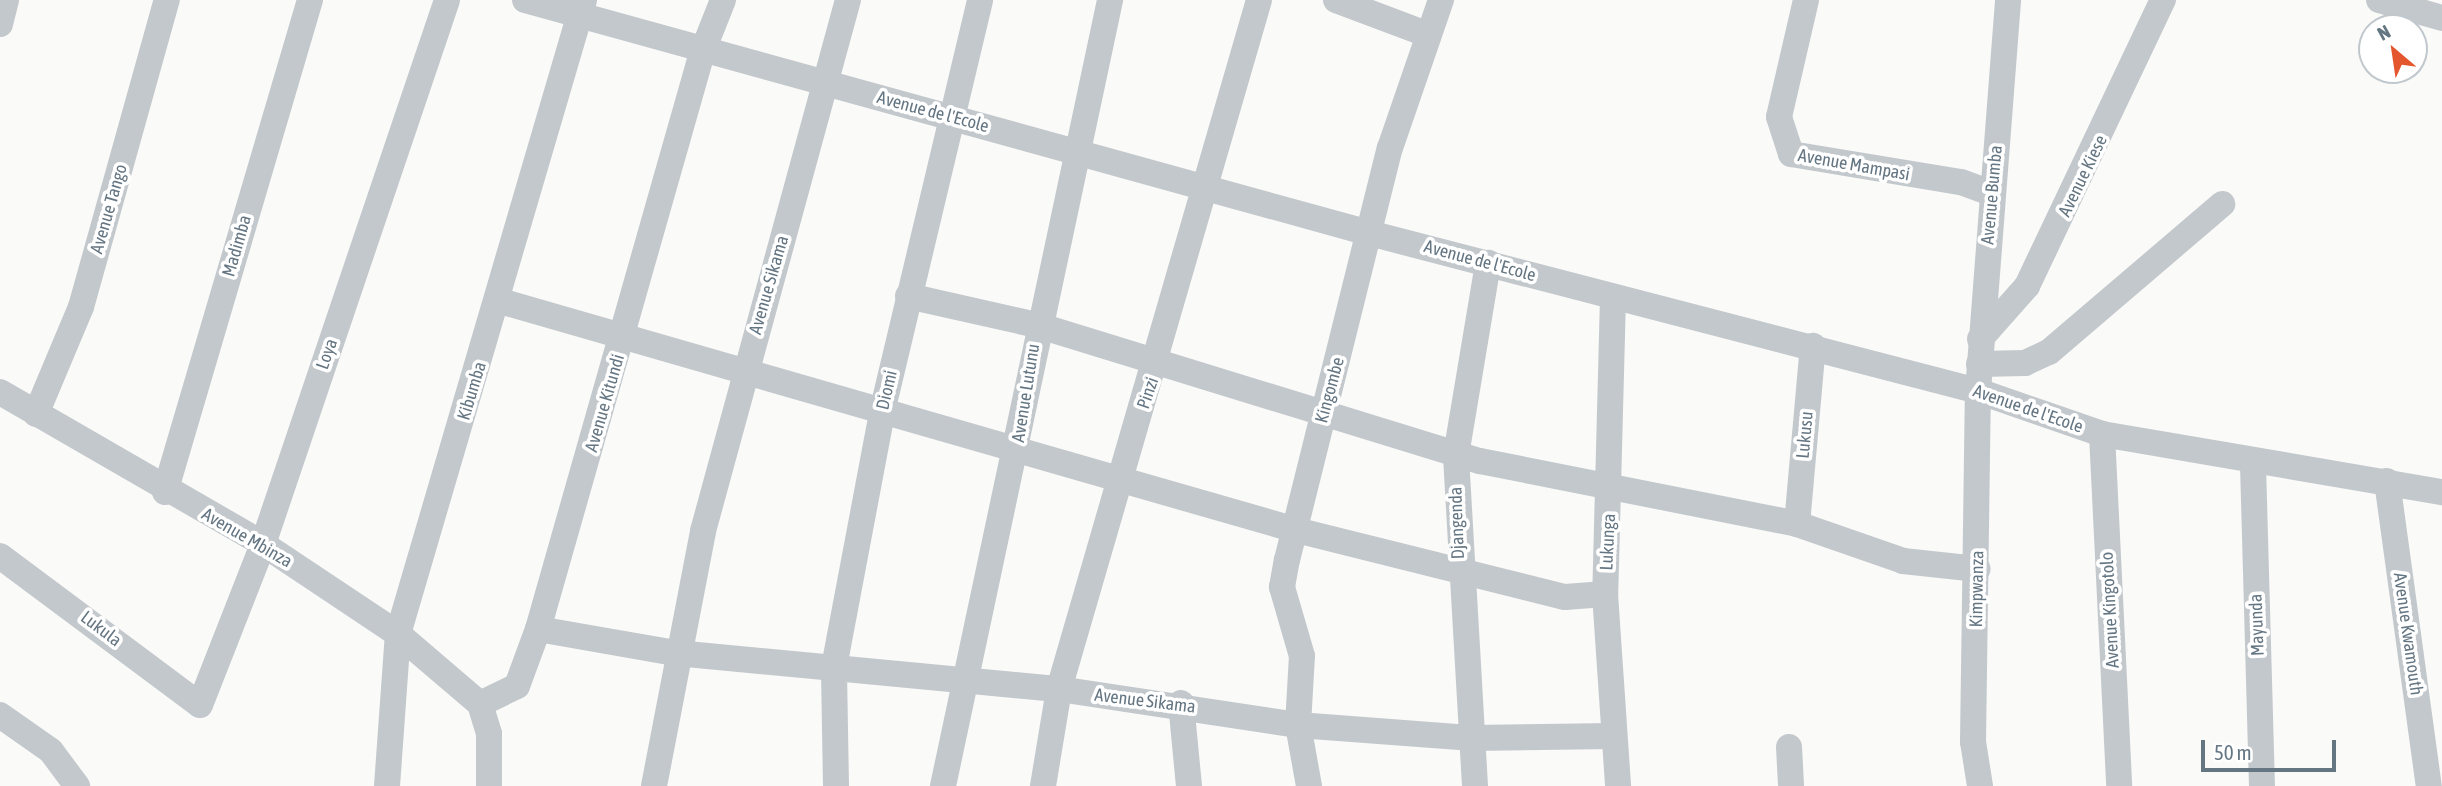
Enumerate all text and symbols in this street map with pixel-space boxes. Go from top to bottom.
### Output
north arrow [2358,14,2428,84]
text: N [2374,20,2394,45]
street label: Avenue de l'Ecole [875,87,991,137]
street label: Avenue Kiese [2054,132,2112,220]
street label: Avenue Mampasi [1796,145,1912,185]
street label: Avenue Bumba [1977,145,2007,245]
street label: Avenue Tango [86,162,132,256]
street label: Madimba [218,213,256,279]
street label: Avenue Sikama [745,233,793,337]
street label: Avenue de l'Ecole [1422,236,1538,286]
street label: Loya [312,336,342,372]
street label: Avenue Lutunu [1008,342,1044,444]
street label: Avenue Kitundi [581,352,629,454]
street label: Kingombe [1311,355,1349,425]
street label: Kibumba [453,359,491,423]
street label: Diomi [872,368,902,412]
street label: Pinzi [1133,374,1163,412]
street label: Avenue de l'Ecole [1970,380,2086,438]
street label: Lukusu [1792,410,1818,460]
street label: Djangenda [1445,486,1469,560]
street label: Avenue Mbinza [198,503,296,573]
street label: Lukunga [1596,513,1620,571]
street label: Kimpwanza [1966,550,1988,628]
street label: Avenue Kingotolo [2096,551,2124,669]
street label: Avenue Kwamouth [2389,571,2427,697]
street label: Mayunda [2245,594,2269,656]
street label: Lukula [76,607,126,651]
street label: Avenue Sikama [1093,684,1197,718]
scale bar [2204,726,2339,770]
text: 50 m [2214,740,2252,764]

